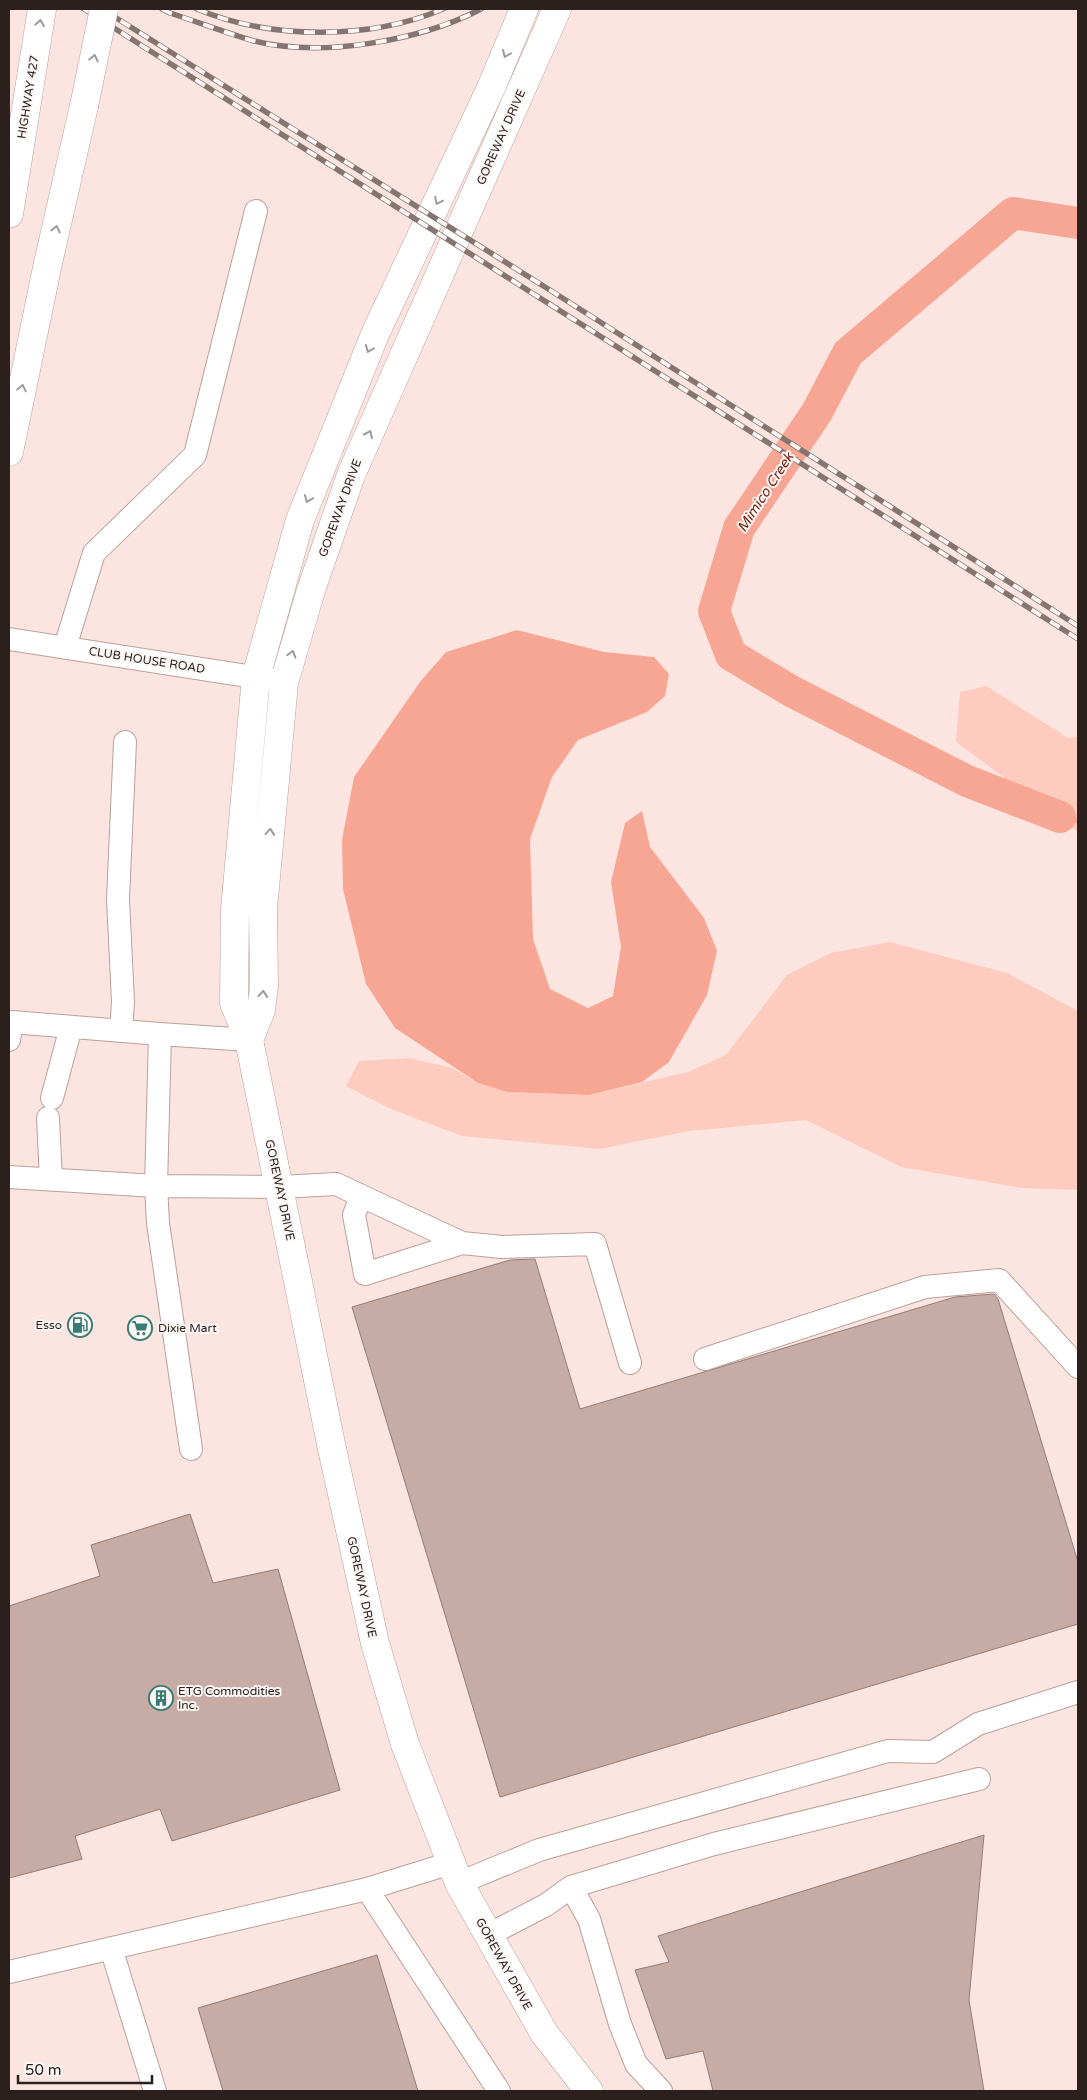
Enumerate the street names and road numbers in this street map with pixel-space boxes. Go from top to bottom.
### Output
street label: HIGHWAY 427 [14,54,42,140]
street label: GOREWAY DRIVE [474,87,529,187]
street label: GOREWAY DRIVE [316,457,364,559]
street label: CLUB HOUSE ROAD [88,644,206,676]
street label: GOREWAY DRIVE [262,1138,298,1242]
street label: GOREWAY DRIVE [344,1535,380,1639]
street label: GOREWAY DRIVE [473,1915,535,2013]

